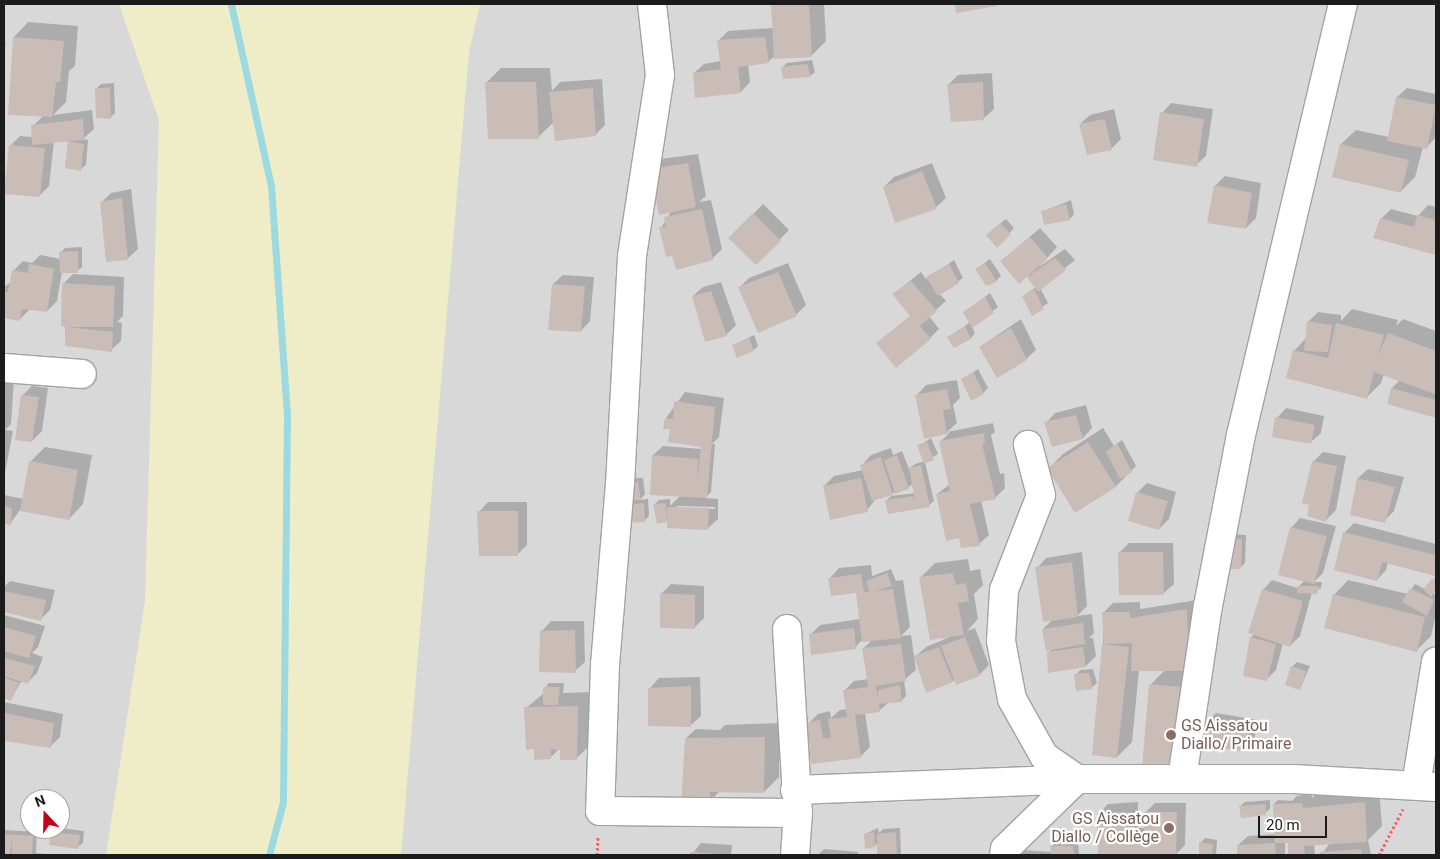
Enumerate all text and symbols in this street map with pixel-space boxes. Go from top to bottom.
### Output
place label: GS Aissatou Diallo/ Primaire [1181,716,1291,754]
marker: GS Aissatou Diallo/ Primaire [1165,729,1177,741]
north arrow [20,789,70,839]
text: N [32,792,47,810]
scale bar [1260,806,1329,838]
place label: GS Aissatou Diallo / Collège [1051,809,1159,847]
text: 20 m [1266,816,1300,834]
marker: GS Aissatou Diallo / Collège [1163,822,1175,834]

